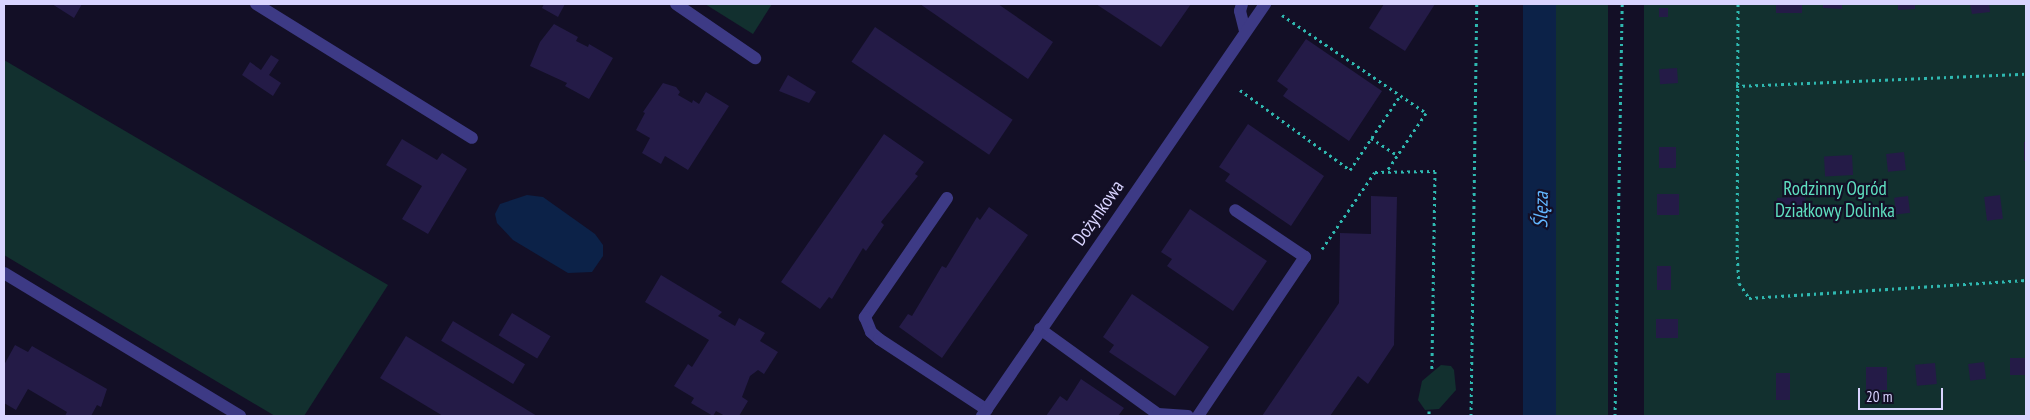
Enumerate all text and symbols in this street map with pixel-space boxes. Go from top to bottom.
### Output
street label: Dożynkowa [1067,176,1129,250]
park label: Rodzinny Ogród Działkowy Dolinka [1775,178,1895,222]
water label: Ślęza [1529,192,1553,228]
scale bar [1860,378,1945,410]
text: 20 m [1866,387,1892,406]

